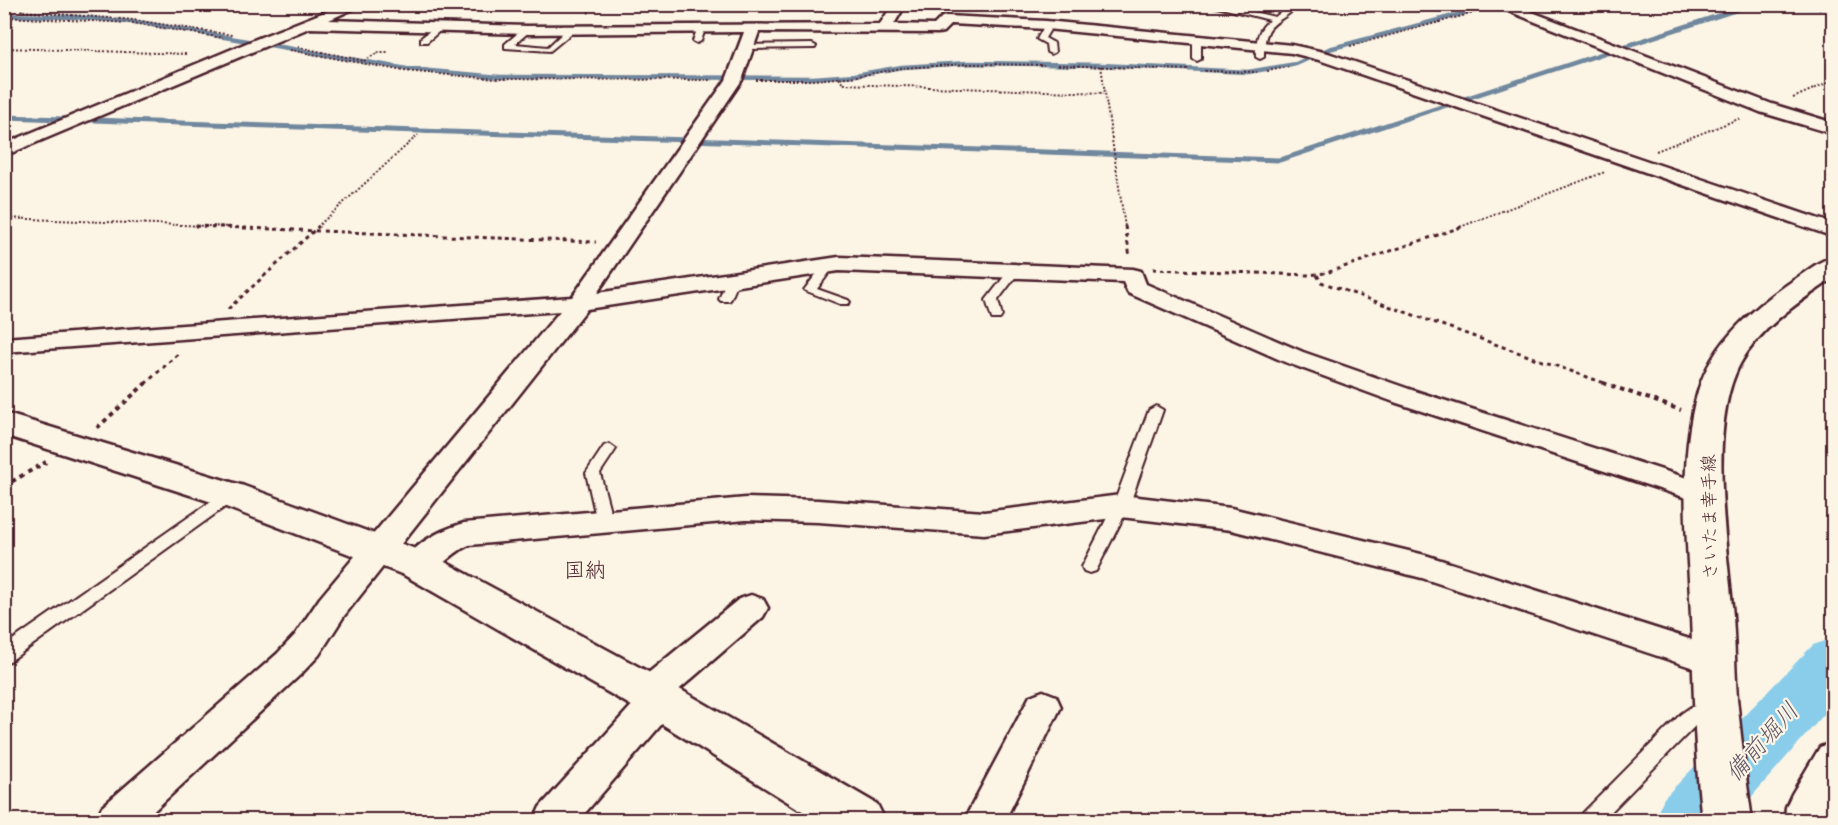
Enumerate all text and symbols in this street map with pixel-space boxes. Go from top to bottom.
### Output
street label: さいたま幸手線 [1696,454,1722,580]
district label: 国納 [564,556,606,583]
water label: 備前堀川 [1718,695,1804,787]

